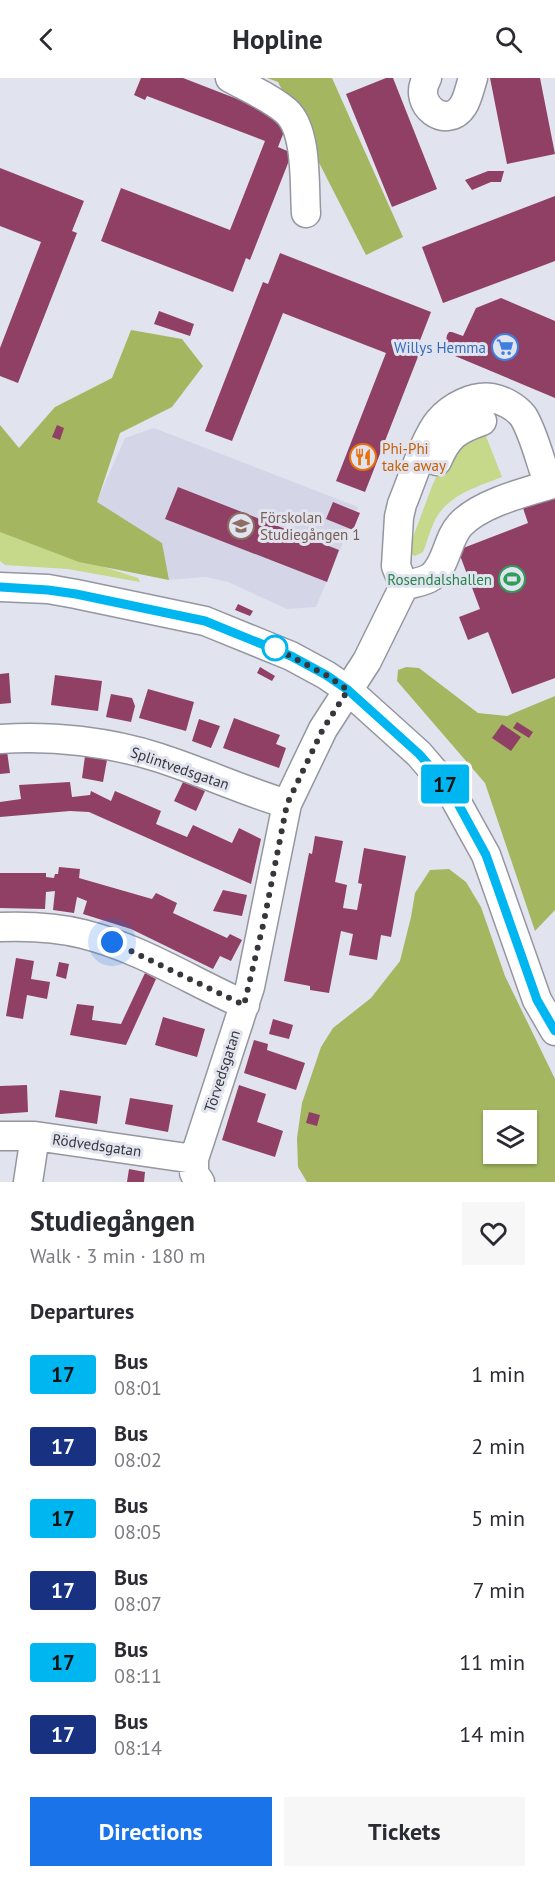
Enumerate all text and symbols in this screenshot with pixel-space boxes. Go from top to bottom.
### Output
text: Hopline [232,22,323,56]
icon: back [30,23,63,56]
icon: search [492,23,525,56]
supermarket icon: Willys Hemma [490,332,520,362]
place label: Willys Hemma [394,338,486,357]
place label: Phi-Phi take away [382,439,446,475]
restaurant icon: Phi-Phi take away [348,442,378,472]
place label: Förskolan Studiegången 1 [260,508,360,544]
school or university icon: Förskolan Studiegången 1 [226,511,256,541]
sports icon: Rosendalshallen [497,564,527,594]
place label: Rosendalshallen [387,570,492,589]
unlabelled marker [262,635,288,661]
street label: Splintvedsgatan [128,742,232,794]
line badge: 17 [418,764,472,804]
text: 17 [433,771,457,798]
your location [97,927,127,957]
street label: Törvedsgatan [200,1028,244,1114]
map controls [483,1110,537,1164]
button: layers [483,1110,537,1164]
street label: Rödvedsgatan [51,1129,143,1161]
text: Studiegången [30,1202,195,1239]
button: heart [462,1202,525,1265]
text: Walk · 3 min · 180 m [30,1243,206,1269]
text: Departures [30,1297,134,1325]
text: Bus [114,1347,148,1375]
text: 1 min [471,1360,525,1388]
text: 17 [51,1361,75,1388]
text: 08:01 [114,1375,162,1401]
text: Bus [114,1419,148,1447]
text: 2 min [471,1432,525,1460]
text: 17 [51,1433,75,1460]
text: 08:02 [114,1447,162,1473]
text: Bus [114,1491,148,1519]
text: 5 min [471,1504,525,1532]
text: 17 [51,1505,75,1532]
text: 08:05 [114,1519,162,1545]
text: Bus [114,1563,148,1591]
text: 7 min [473,1576,525,1604]
text: 17 [51,1577,75,1604]
text: 08:07 [114,1591,162,1617]
text: Bus [114,1635,148,1663]
text: 11 min [459,1648,525,1676]
text: 17 [51,1649,75,1676]
text: 08:11 [114,1663,162,1689]
text: Bus [114,1707,148,1735]
text: 14 min [459,1720,525,1748]
text: 17 [51,1721,75,1748]
text: 08:14 [114,1735,162,1761]
button: Directions [30,1797,272,1866]
button: Tickets [284,1797,525,1866]

